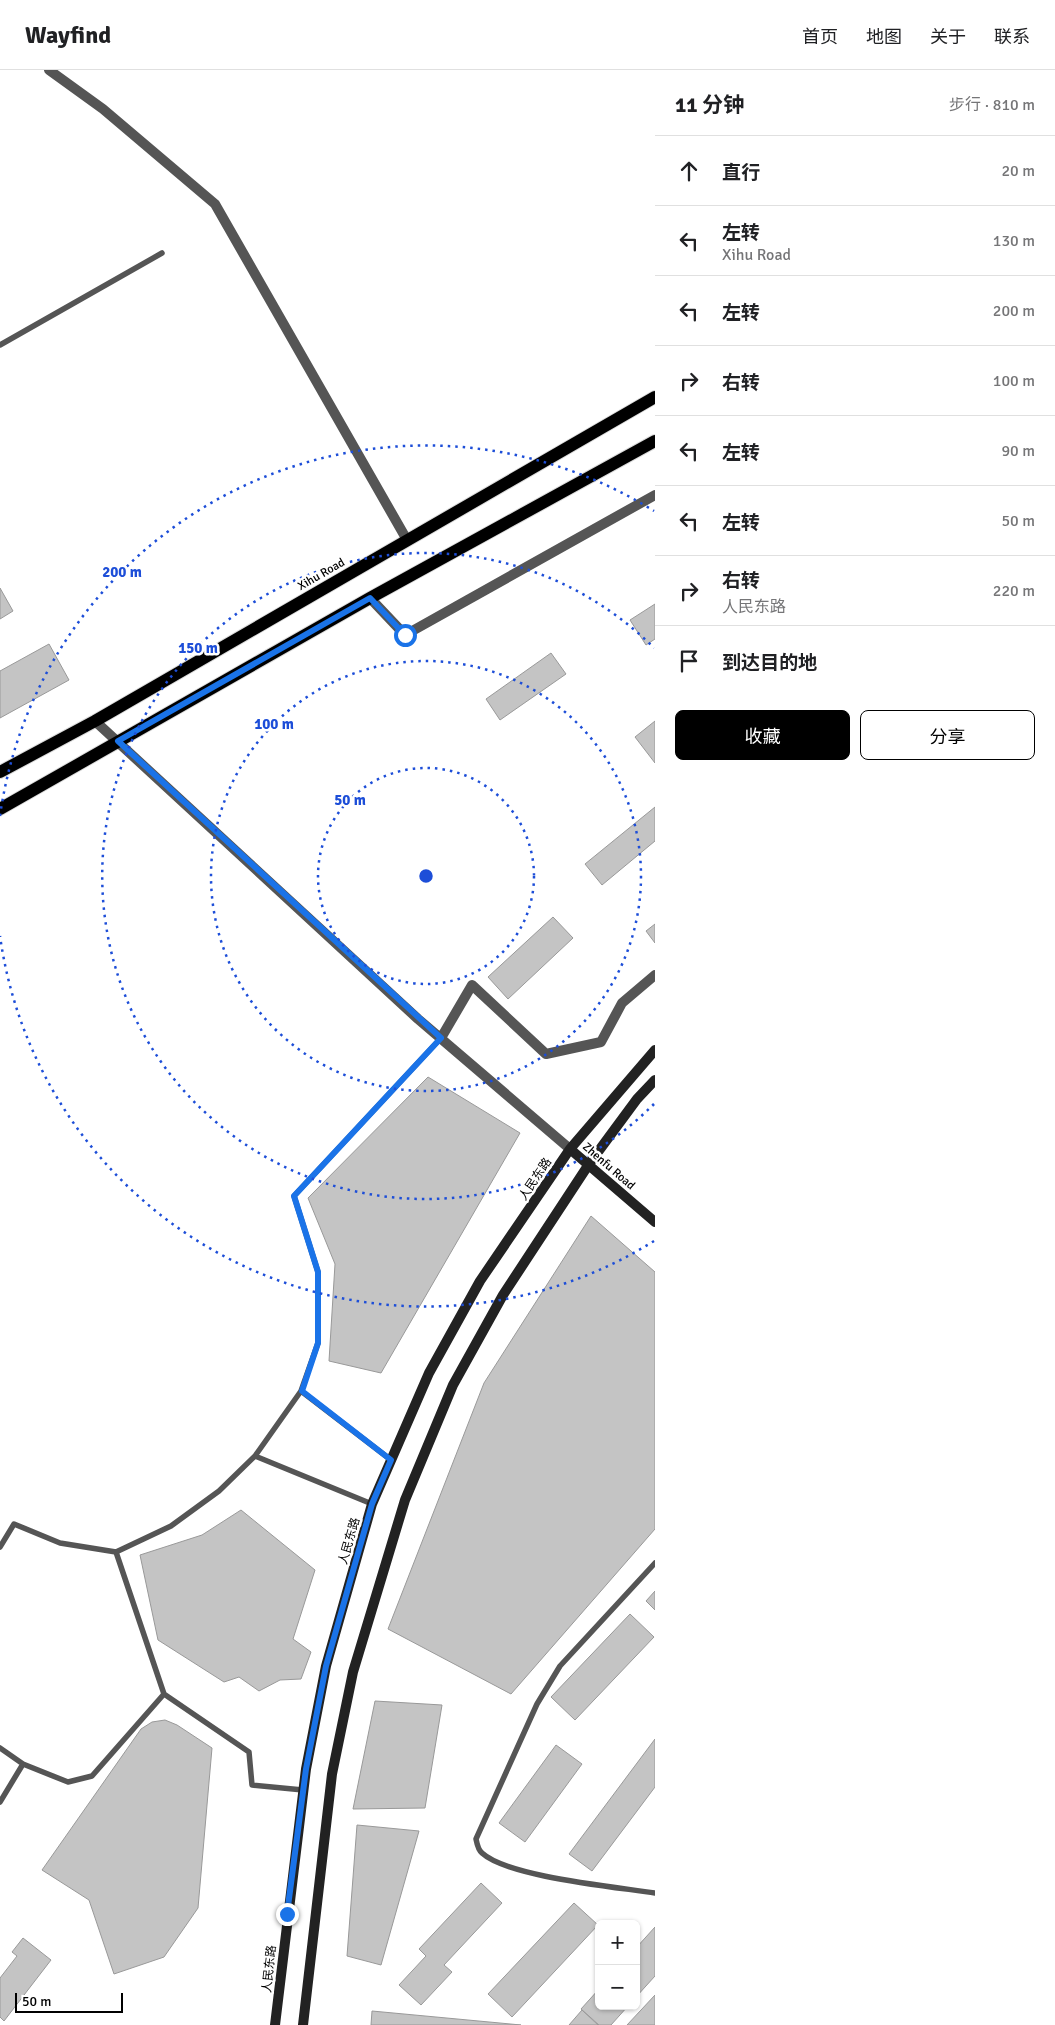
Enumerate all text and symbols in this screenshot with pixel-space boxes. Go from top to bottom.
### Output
text: Wayfind [25,20,111,50]
text: 首页 [802,26,838,48]
text: 地图 [866,26,902,48]
text: 关于 [930,26,966,48]
text: 联系 [994,26,1030,48]
text: 11 分钟 [675,92,744,118]
text: 步行 · 810 m [949,95,1035,115]
icon: ahead [675,157,703,185]
text: 直行 [722,161,760,185]
text: 20 m [1001,161,1035,181]
text: 左转 [722,221,760,245]
icon: left [675,227,703,255]
text: 130 m [993,231,1035,251]
text: Xihu Road [722,245,791,265]
icon: left [675,297,703,325]
text: 左转 [722,301,760,325]
text: 200 m [993,301,1035,321]
icon: right [675,367,703,395]
text: 右转 [722,371,760,395]
text: 100 m [993,371,1035,391]
icon: left [675,437,703,465]
text: 左转 [722,441,760,465]
text: 90 m [1001,441,1035,461]
icon: left [675,507,703,535]
text: 左转 [722,511,760,535]
text: 50 m [1001,511,1035,531]
street label: Xihu Road [295,555,347,594]
text: 200 m [102,563,142,581]
text: 右转 [722,569,760,593]
icon: right [675,577,703,605]
text: 220 m [993,581,1035,601]
text: 人民东路 [722,597,786,617]
route start [394,624,417,647]
text: 150 m [178,639,218,657]
icon: arrive [675,647,703,675]
text: 到达目的地 [722,651,817,675]
button: 收藏 [675,710,850,760]
button: 分享 [860,710,1035,760]
text: 100 m [254,715,294,733]
text: 50 m [334,791,366,809]
centre of rings [417,867,435,885]
street label: Zhenfu Road [579,1139,638,1193]
street label: 人民东路 [516,1155,555,1203]
street label: 人民东路 [336,1516,363,1566]
route end [276,1903,299,1926]
map controls [595,1920,640,2010]
button: + [595,1920,640,1965]
street label: 人民东路 [260,1944,279,1994]
button: − [595,1965,640,2010]
scale bar [15,1990,122,2013]
text: 50 m [22,1993,51,2010]

